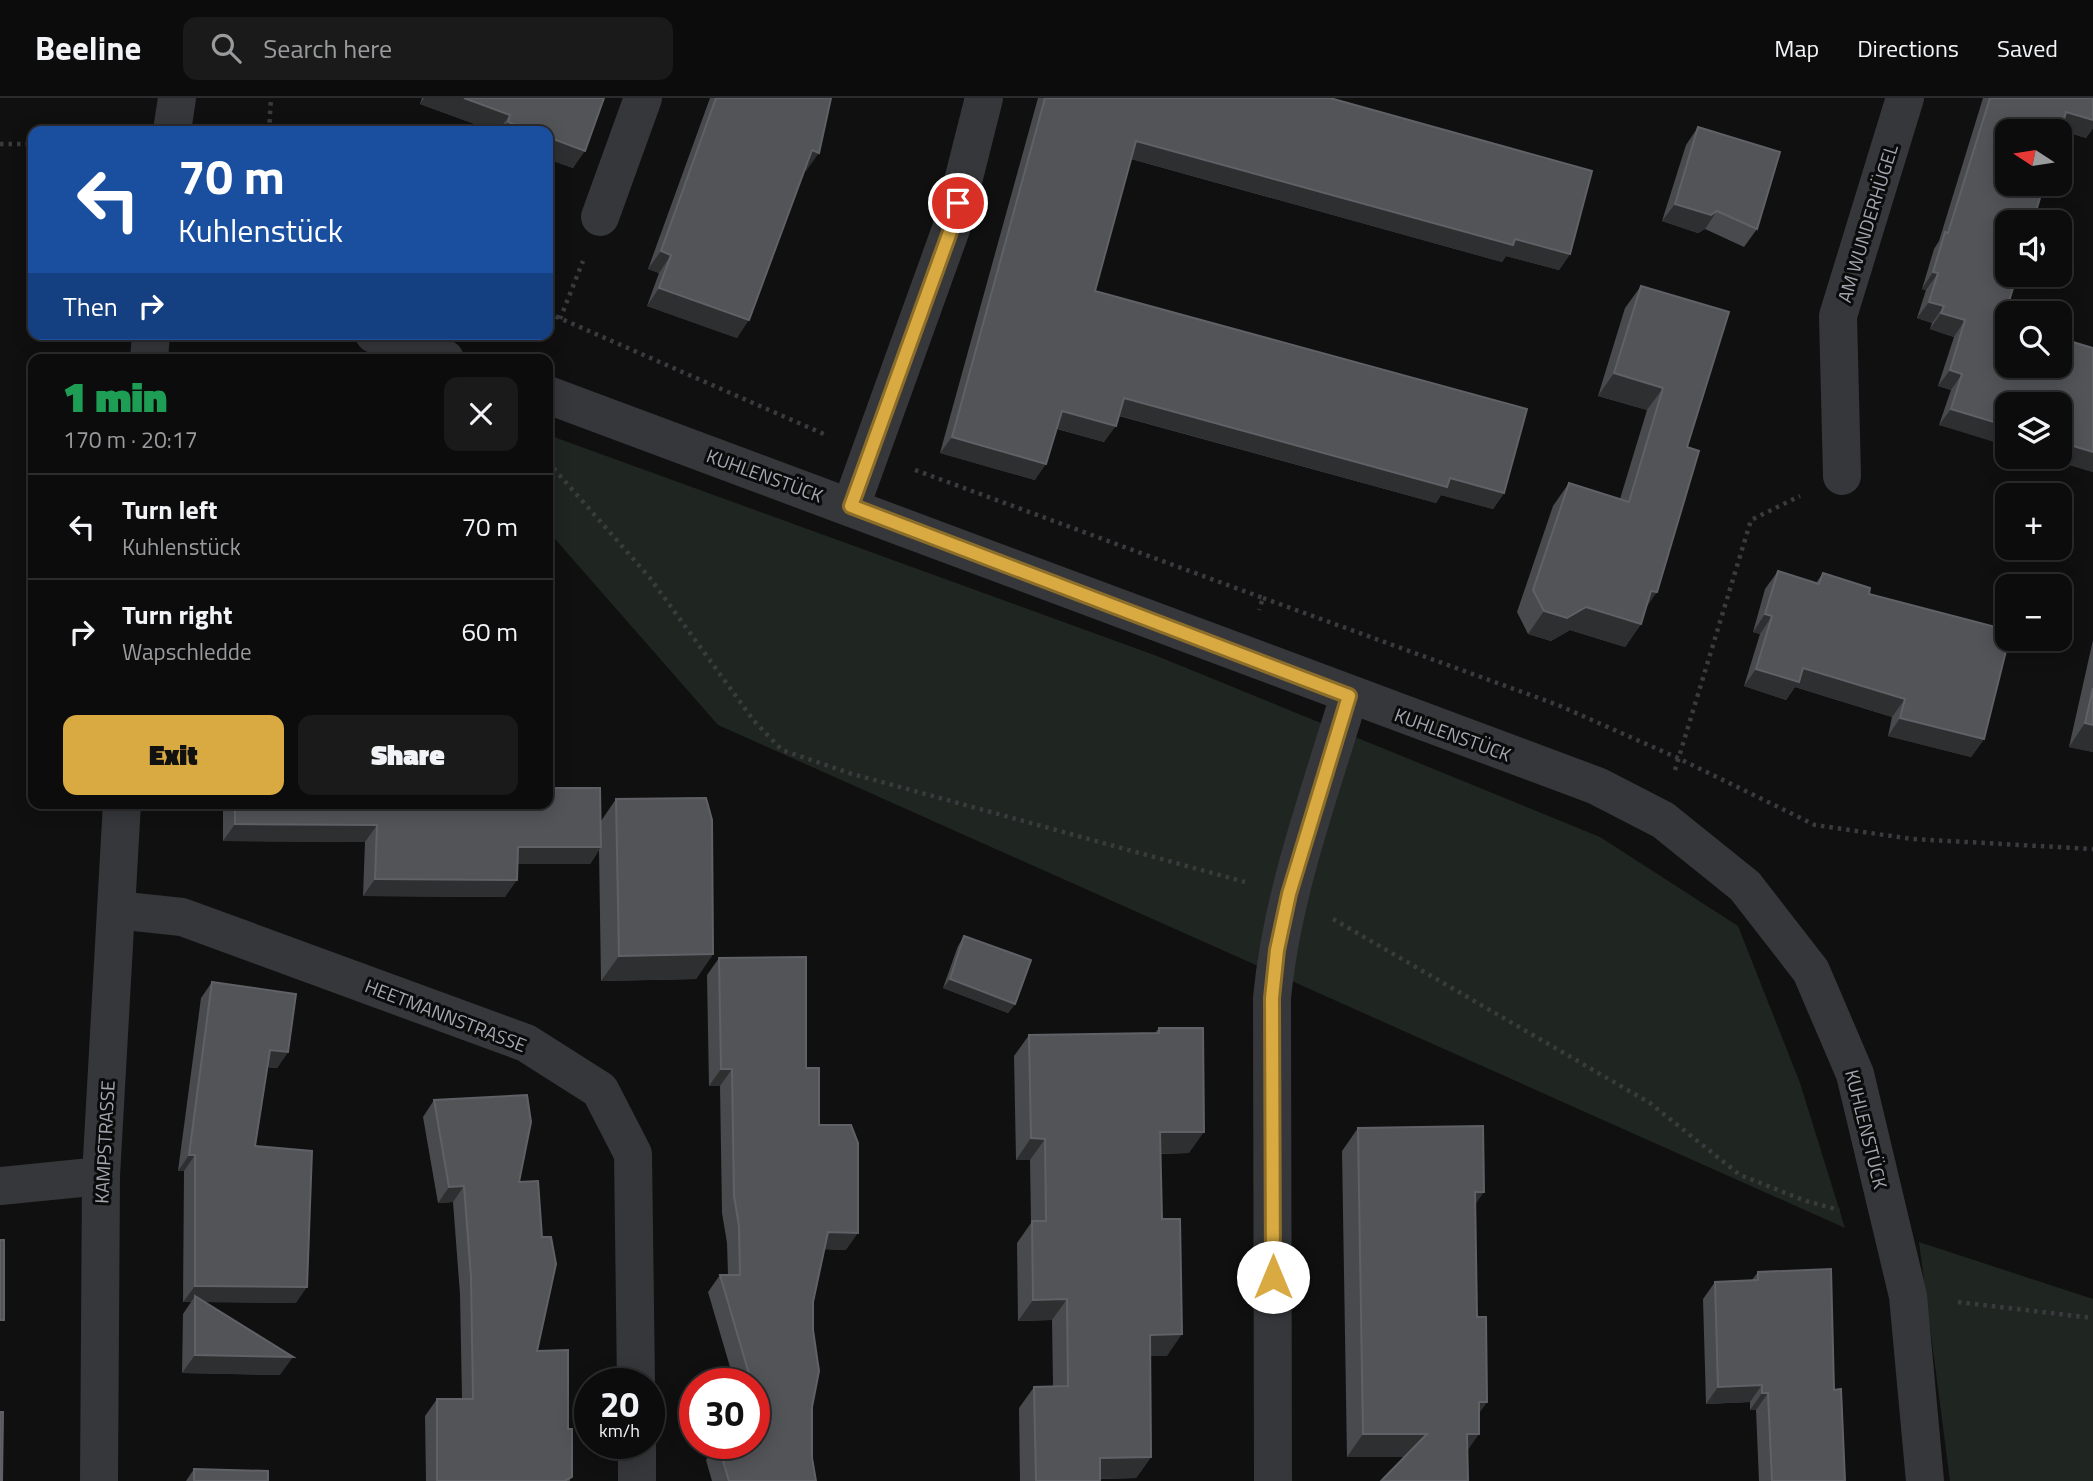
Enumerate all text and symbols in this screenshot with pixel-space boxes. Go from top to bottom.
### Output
search box [183,17,673,80]
text: Beeline [35,23,141,73]
icon: search [207,29,245,67]
text: Search here [263,29,392,68]
text: Map [1774,30,1819,66]
text: Directions [1857,30,1959,66]
text: Saved [1997,30,2058,66]
north arrow [1995,119,2072,196]
map controls [1995,119,2072,651]
text: 70 m [178,138,285,213]
street label: AM WUNDERHÜGEL [1829,140,1905,306]
icon: left [63,154,154,245]
pin [928,173,988,233]
icon: arrive [939,184,977,222]
text: Kuhlenstück [178,206,343,254]
button: sound [1995,210,2072,287]
text: Then [63,287,118,326]
icon: right [132,287,170,325]
button: search [1995,301,2072,378]
text: 1 min [63,364,167,428]
button: close [444,377,518,451]
button: layers [1995,392,2072,469]
text: 170 m · 20:17 [63,422,198,457]
street label: KUHLENSTÜCK [703,441,827,510]
button: + [1995,483,2072,560]
text: Turn left [122,490,217,529]
text: 70 m [461,507,518,546]
icon: left [63,508,101,546]
text: Kuhlenstück [122,529,241,564]
button: − [1995,574,2072,651]
text: Turn right [122,595,233,634]
text: 60 m [461,612,518,651]
icon: right [63,613,101,651]
text: Wapschledde [122,634,252,669]
street label: KUHLENSTÜCK [1391,700,1515,769]
button: Exit [63,715,284,795]
button: Share [298,715,518,795]
street label: HEETMANNSTRASSE [361,971,531,1059]
street label: KUHLENSTÜCK [1838,1066,1896,1192]
street label: KAMPSTRASSE [86,1080,122,1204]
position arrow [1236,1240,1310,1314]
speed limit sign: 30 [679,1368,770,1459]
text: 20 [600,1377,639,1431]
text: km/h [599,1417,640,1444]

